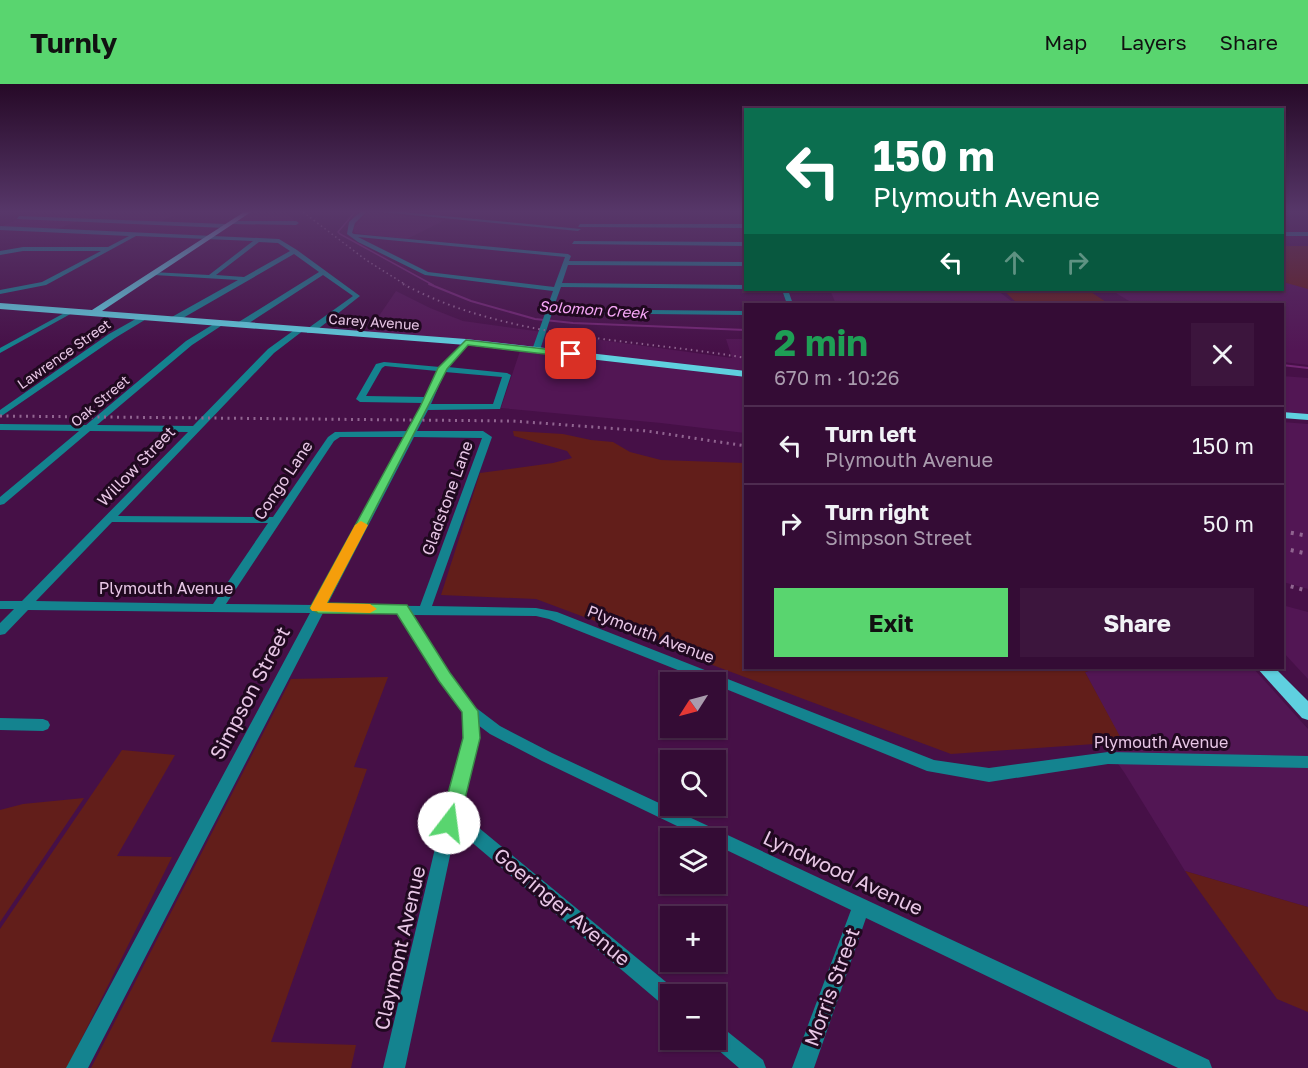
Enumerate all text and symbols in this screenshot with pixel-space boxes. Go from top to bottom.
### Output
text: Turnly [30,26,117,59]
text: Map [1044,29,1087,55]
text: Layers [1120,29,1187,55]
text: Share [1220,29,1278,55]
text: 150 m [873,130,995,180]
icon: left [774,132,852,210]
text: Plymouth Avenue [873,181,1100,213]
icon: left [935,246,968,279]
icon: ahead [998,246,1031,279]
icon: right [1061,246,1094,279]
water label: Solomon Creek [538,296,650,322]
street label: Carey Avenue [328,310,420,333]
street label: Lawrence Street [14,315,114,392]
text: 2 min [774,321,868,364]
button: close [1191,323,1254,386]
pin [545,328,596,379]
icon: arrive [554,337,587,370]
text: 670 m · 10:26 [774,365,900,389]
street label: Oak Street [67,371,132,430]
text: Turn left [825,420,916,447]
street label: Willow Street [93,422,179,510]
icon: left [774,429,807,462]
text: 150 m [1192,432,1254,459]
street label: Congo Lane [249,437,317,523]
street label: Gladstone Lane [417,438,477,558]
text: Plymouth Avenue [825,447,993,471]
text: Turn right [825,498,929,525]
icon: right [774,507,807,540]
text: 50 m [1203,510,1254,537]
text: Simpson Street [825,525,972,549]
street label: Plymouth Avenue [99,578,233,598]
button: Exit [774,588,1008,657]
button: Share [1020,588,1254,657]
street label: Plymouth Avenue [585,601,717,667]
street label: Simpson Street [204,622,294,763]
north arrow [660,672,726,738]
map controls [660,672,726,1050]
street label: Plymouth Avenue [1094,732,1228,752]
button: search [660,750,726,816]
position arrow [417,791,481,855]
street label: Lyndwood Avenue [760,825,927,920]
button: layers [660,828,726,894]
street label: Goeringer Avenue [490,842,636,970]
street label: Claymont Avenue [368,863,430,1032]
button: + [660,906,726,972]
street label: Morris Street [798,924,864,1049]
button: − [660,984,726,1050]

